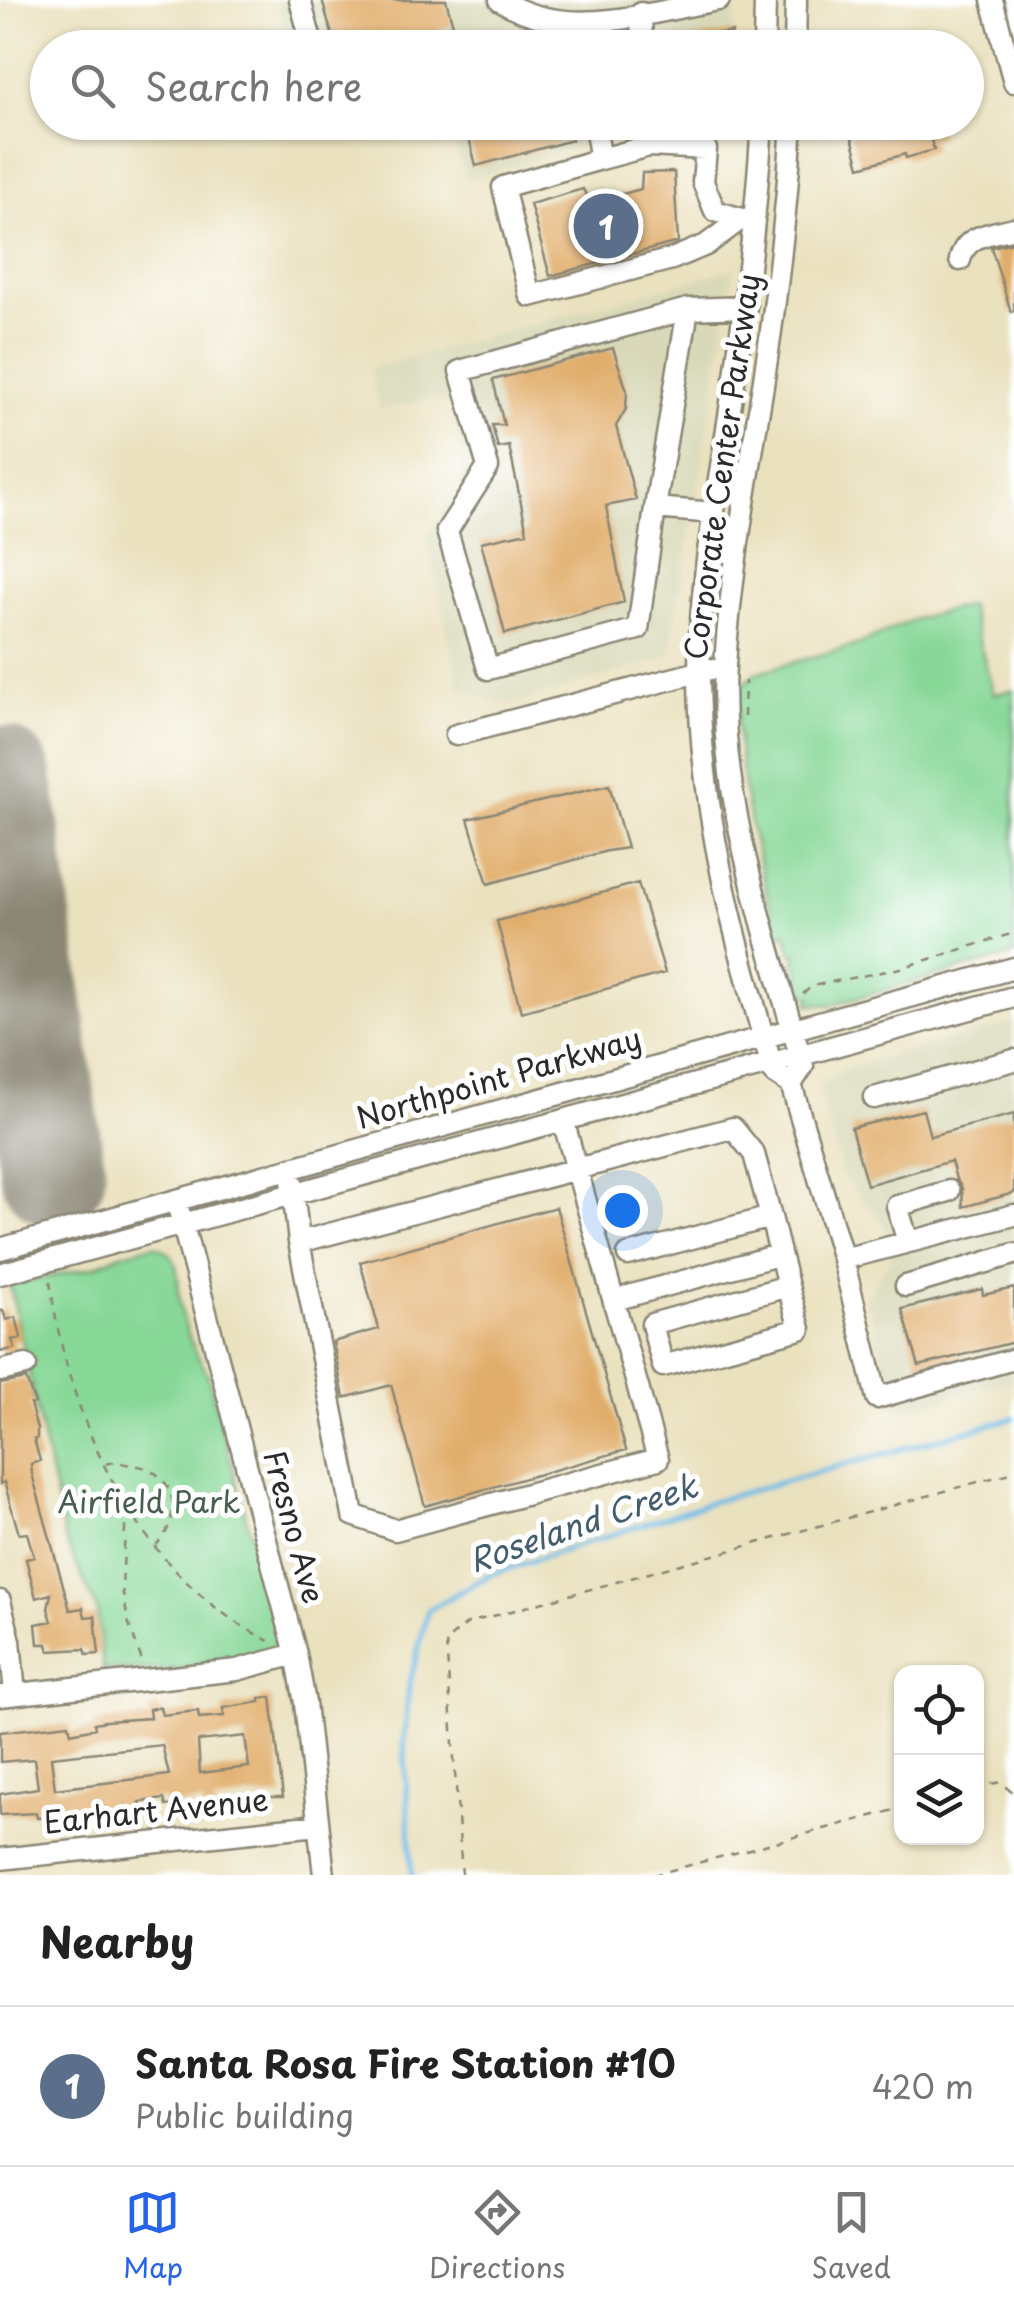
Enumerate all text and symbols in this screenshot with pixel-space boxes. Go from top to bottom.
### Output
search box [30,30,984,140]
text: Search here [145,57,362,114]
icon: search [65,58,120,113]
pin: 1 [574,188,638,264]
street label: Corporate Center Parkway [671,271,770,663]
street label: Northpoint Parkway [351,1014,646,1139]
your location [597,1185,648,1236]
street label: Fresno Ave [253,1445,337,1608]
water label: Roseland Creek [462,1460,704,1584]
park label: Airfield Park [58,1478,240,1523]
map controls [894,1665,984,1845]
button: locate [894,1665,984,1755]
button: layers [894,1755,984,1845]
street label: Earhart Avenue [41,1775,270,1844]
text: Nearby [40,1909,194,1972]
text: Santa Rosa Fire Station #10 [135,2034,676,2091]
text: 1 [65,2062,80,2110]
text: 420 m [872,2062,974,2110]
text: Public building [135,2091,354,2139]
tab: Map [123,2185,183,2288]
tab: Directions [429,2185,565,2288]
tab: Saved [811,2185,891,2288]

